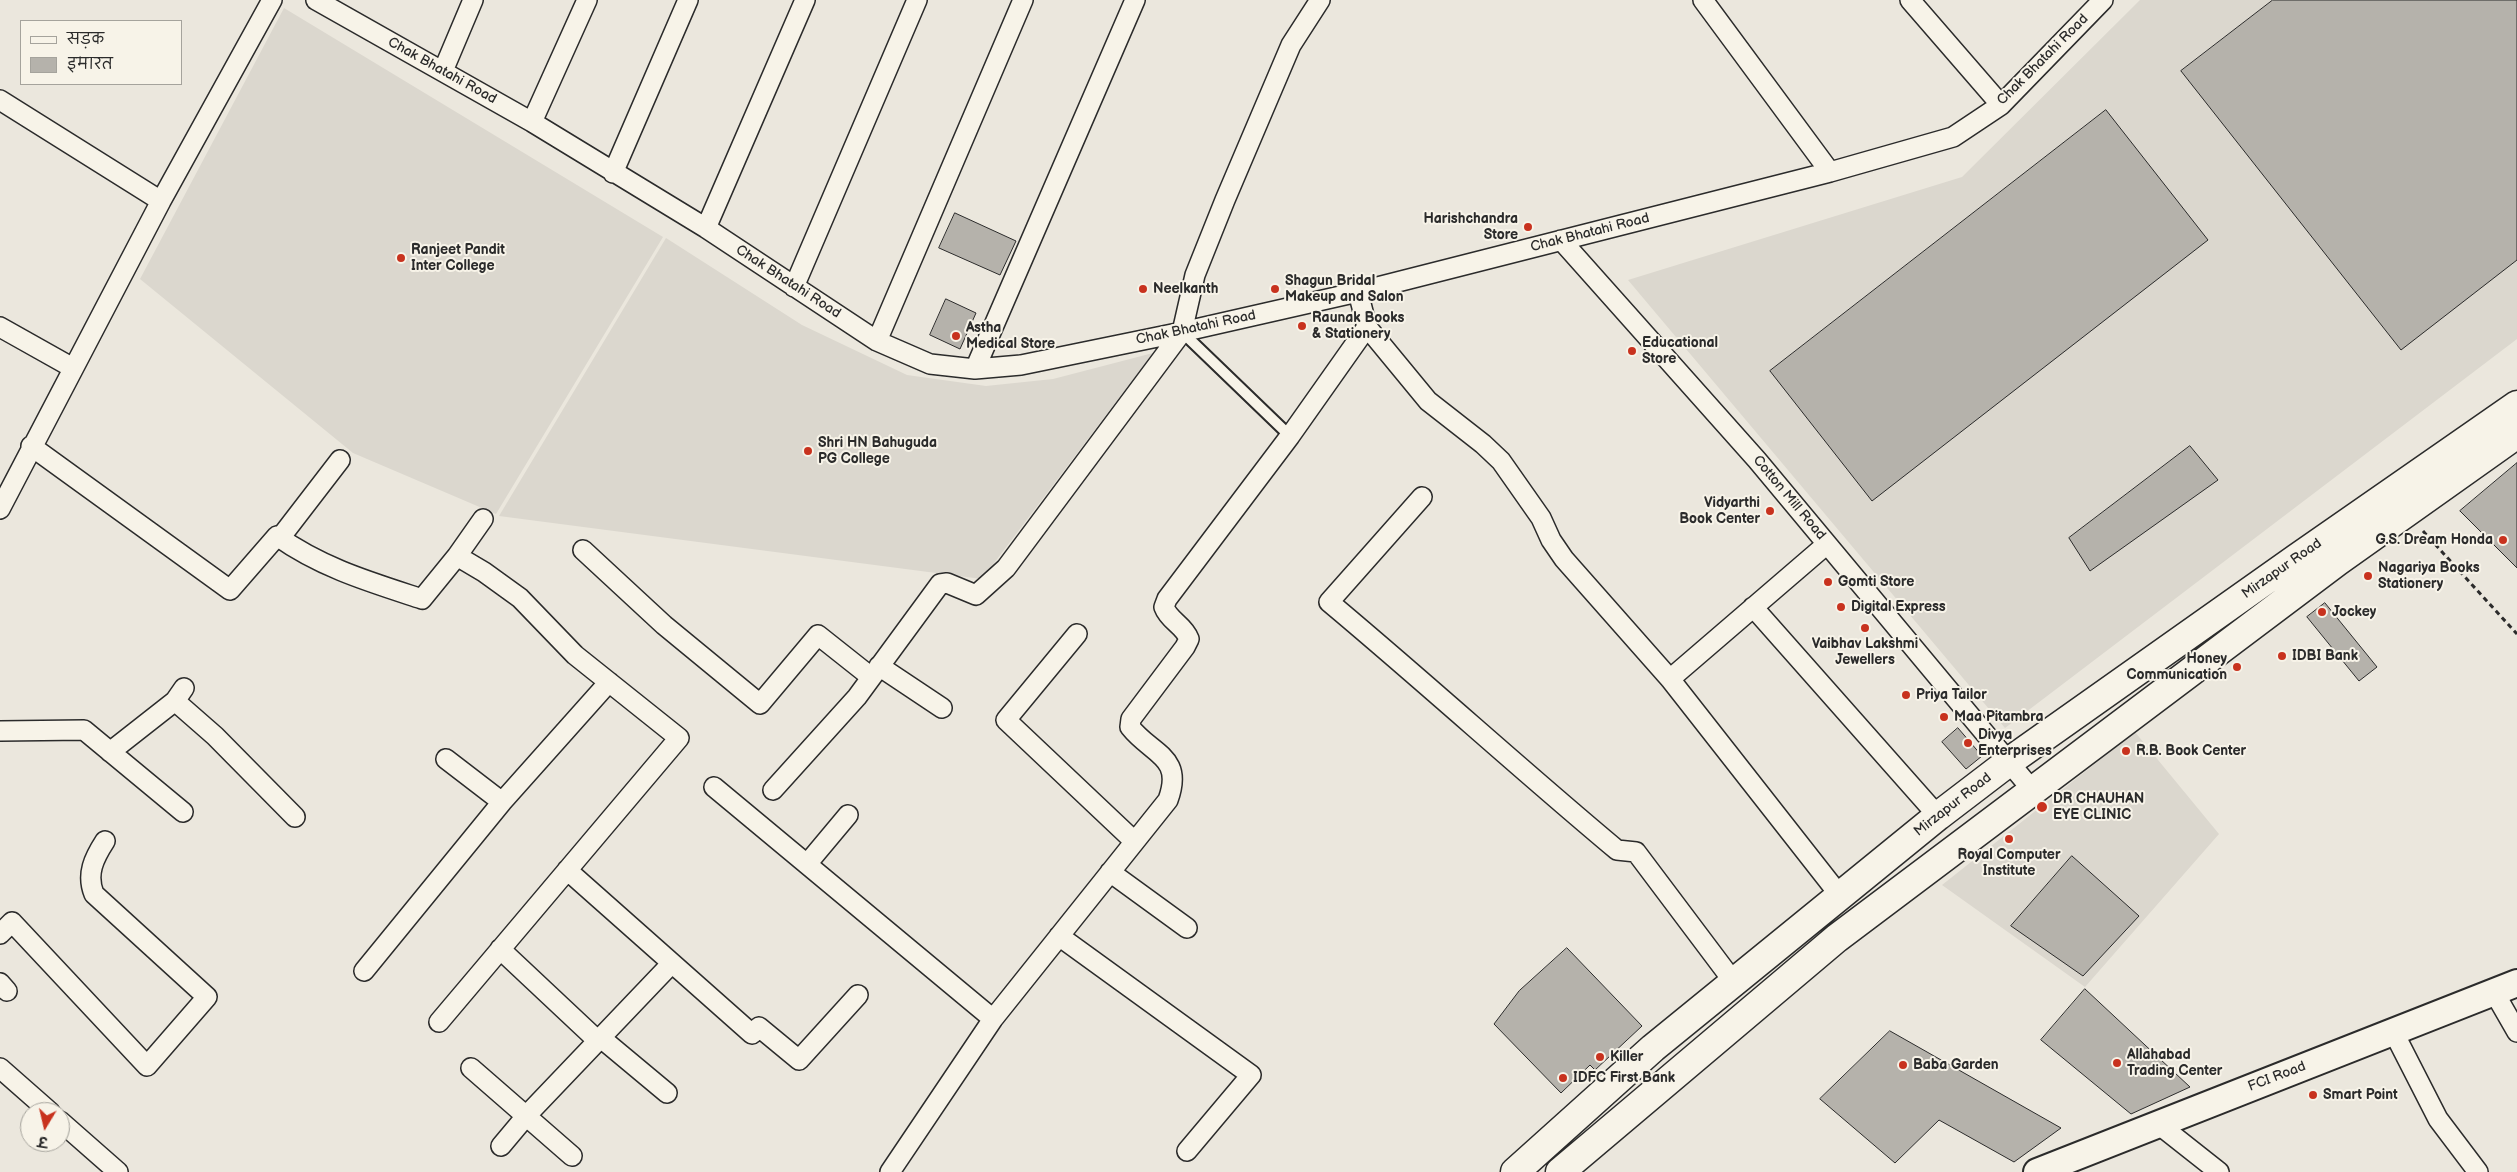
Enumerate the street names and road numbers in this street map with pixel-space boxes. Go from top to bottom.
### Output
street label: Chak Bhatahi Road [1994,11,2092,109]
street label: Chak Bhatahi Road [385,34,499,108]
street label: Chak Bhatahi Road [1529,210,1651,256]
street label: Chak Bhatahi Road [732,242,844,322]
street label: Chak Bhatahi Road [1135,307,1257,349]
street label: Cotton Mill Road [1749,452,1829,544]
street label: Mirzapur Road [2239,535,2325,603]
street label: Mirzapur Road [1911,770,1995,840]
street label: FCI Road [2246,1058,2308,1096]

